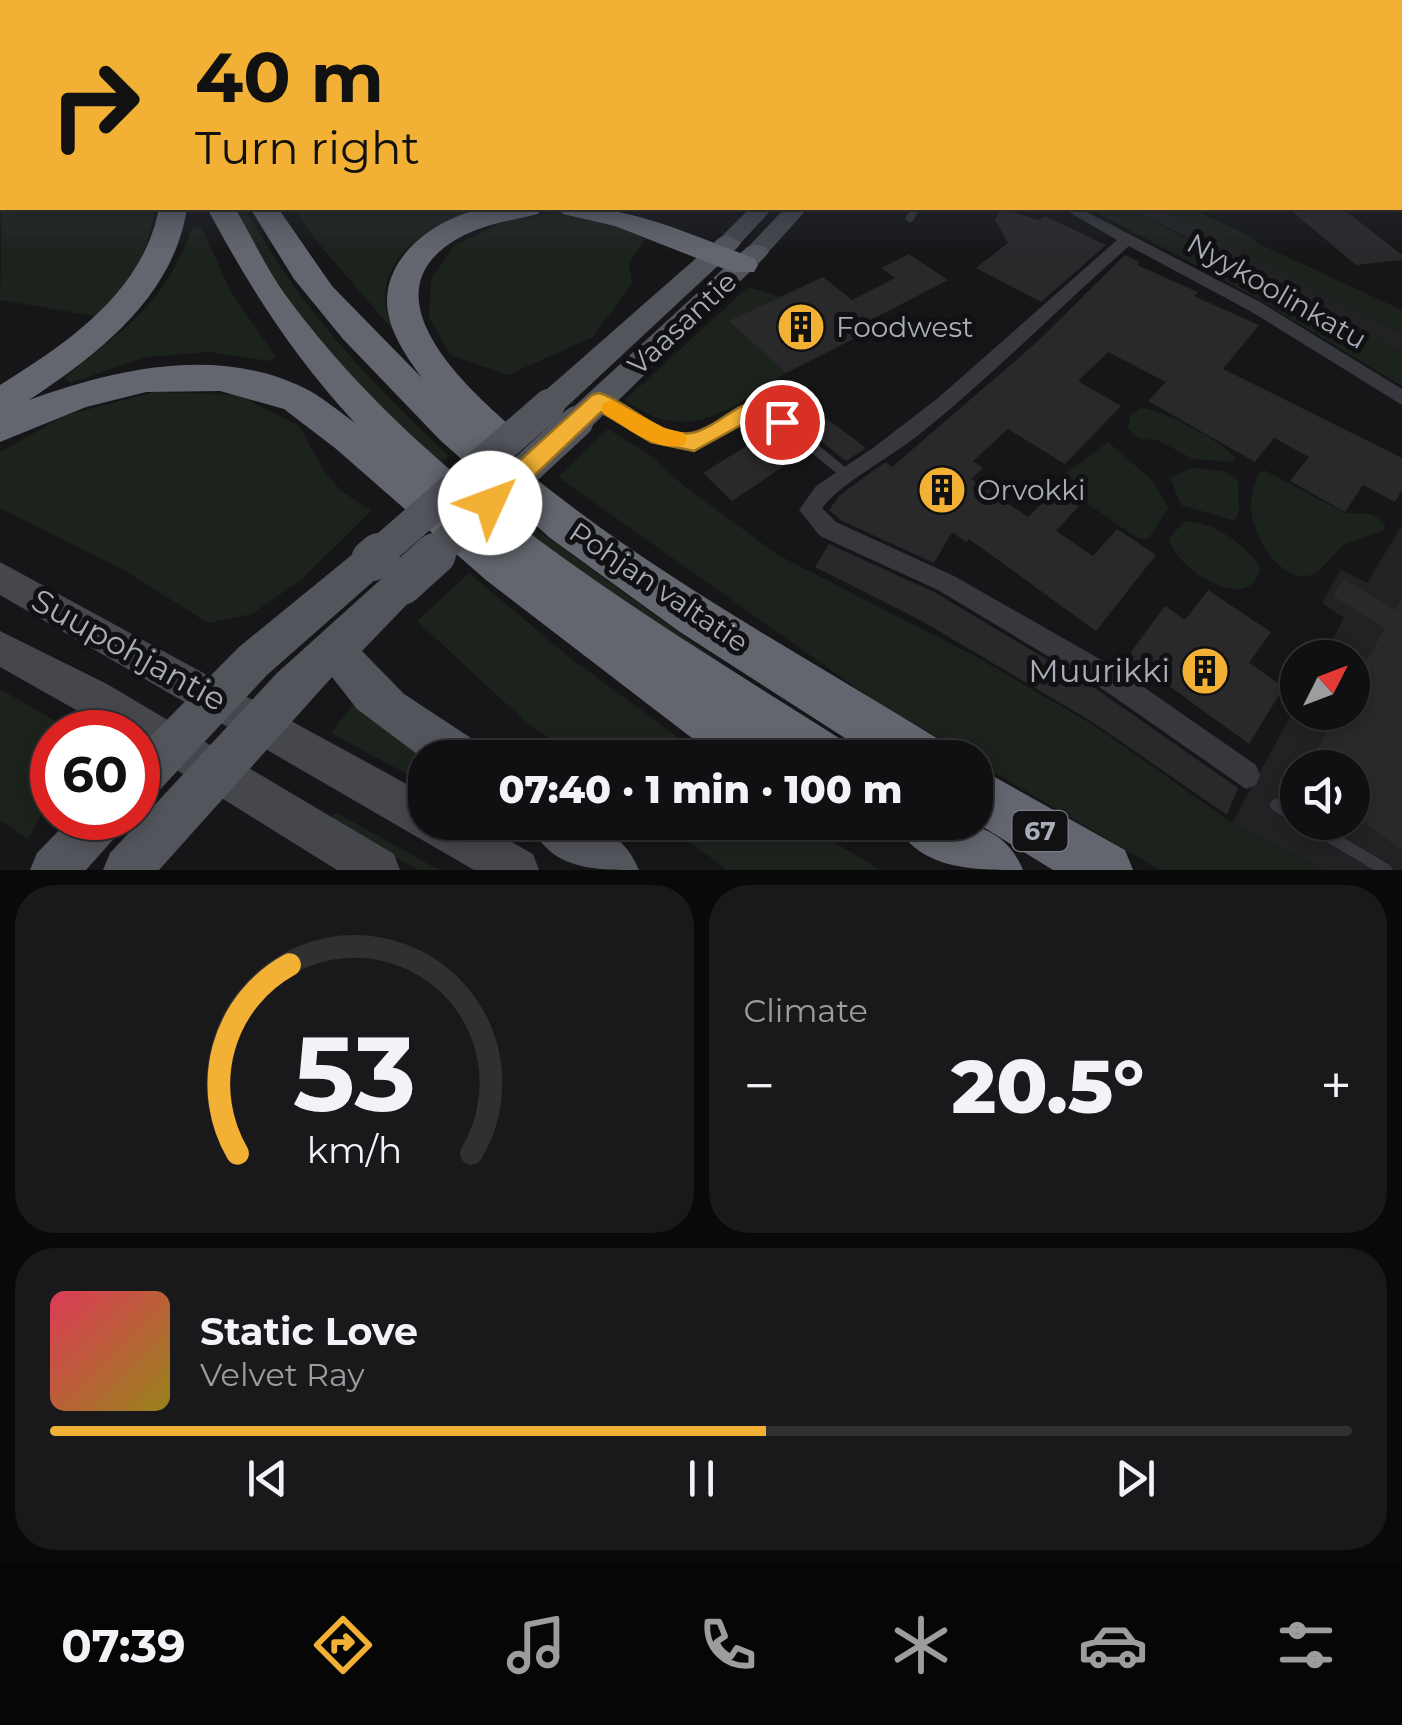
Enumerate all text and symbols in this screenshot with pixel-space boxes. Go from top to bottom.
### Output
text: 40 m [195,34,384,120]
icon: right [30,40,160,170]
text: Turn right [195,120,420,175]
street label: Nyykoolinkatu [1181,226,1373,356]
street label: Vaasantie [621,264,743,382]
building icon: Foodwest [775,301,827,353]
place label: Foodwest [836,310,973,344]
pin [740,380,825,465]
icon: arrive [755,395,810,450]
position arrow [438,451,542,555]
building icon: Orvokki [916,464,968,516]
place label: Orvokki [977,473,1085,507]
street label: Pohjan valtatie [563,515,755,659]
street label: Suupohjantie [25,580,233,719]
north arrow [1280,640,1370,730]
map controls [1280,640,1370,840]
building icon: Muurikki [1179,645,1231,697]
place label: Muurikki [1028,651,1170,690]
speed limit sign: 60 [30,710,160,840]
button: sound [1280,750,1370,840]
text: 07:40 · 1 min · 100 m [498,766,903,813]
road number: 67 [1012,811,1068,851]
text: Climate [744,991,868,1030]
text: 53 [293,1010,416,1137]
text: 20.5° [951,1040,1144,1132]
text: − [744,1052,775,1119]
text: + [1320,1052,1352,1119]
text: km/h [307,1128,402,1172]
text: Static Love [200,1308,418,1355]
text: Velvet Ray [200,1355,365,1394]
icon: previous [240,1451,295,1506]
icon: pause [674,1451,729,1506]
icon: next [1108,1451,1163,1506]
icon: directions [308,1610,378,1680]
icon: music [501,1610,571,1680]
icon: phone [693,1610,763,1680]
icon: climate [886,1610,956,1680]
icon: car [1078,1610,1148,1680]
icon: filters [1271,1610,1341,1680]
text: 07:39 [61,1618,186,1673]

